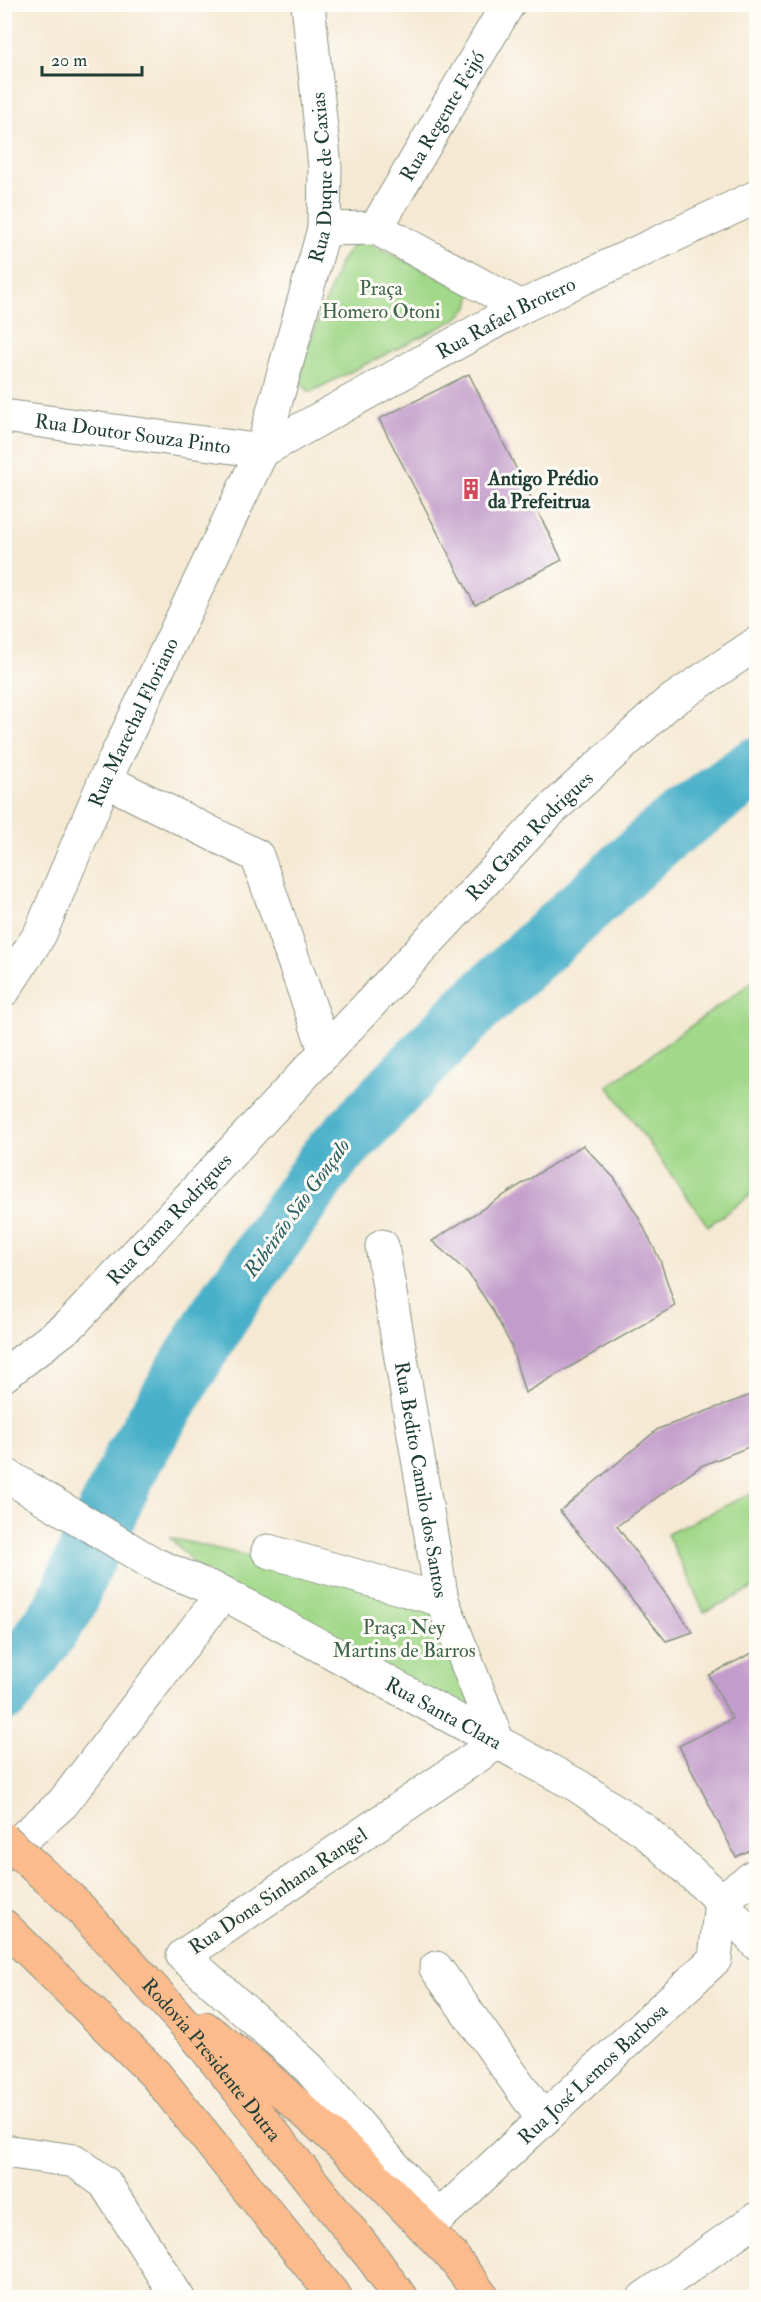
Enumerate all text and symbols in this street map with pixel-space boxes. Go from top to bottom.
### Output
scale bar [42,39,142,77]
street label: Rua Regente Feijó [394,46,490,186]
text: 20 m [51,49,87,72]
street label: Rua Duque de Caxias [303,91,338,266]
street label: Rua Rafael Brotero [432,271,579,364]
park label: Praça Homero Otoni [322,276,440,324]
street label: Rua Doutor Souza Pinto [33,408,232,459]
place label: Antigo Prédio da Prefeitrua [487,466,599,514]
building icon: Antigo Prédio da Prefeitrua [459,477,483,501]
street label: Rua Marechal Floriano [83,633,184,811]
street label: Rua Gama Rodrigues [460,765,598,906]
water label: Ribeirão São Gonçalo [237,1133,356,1283]
street label: Rua Gama Rodrigues [101,1147,237,1290]
street label: Rua Bedito Camilo dos Santos [389,1360,454,1600]
park label: Praça Ney Martins de Barros [332,1615,476,1663]
street label: Rua Santa Clara [381,1671,507,1755]
street label: Rua Dona Sinhana Rangel [184,1822,372,1960]
street label: Rodovia Presidente Dutra [137,1973,288,2147]
street label: Rua José Lemos Barbosa [512,1997,673,2149]

